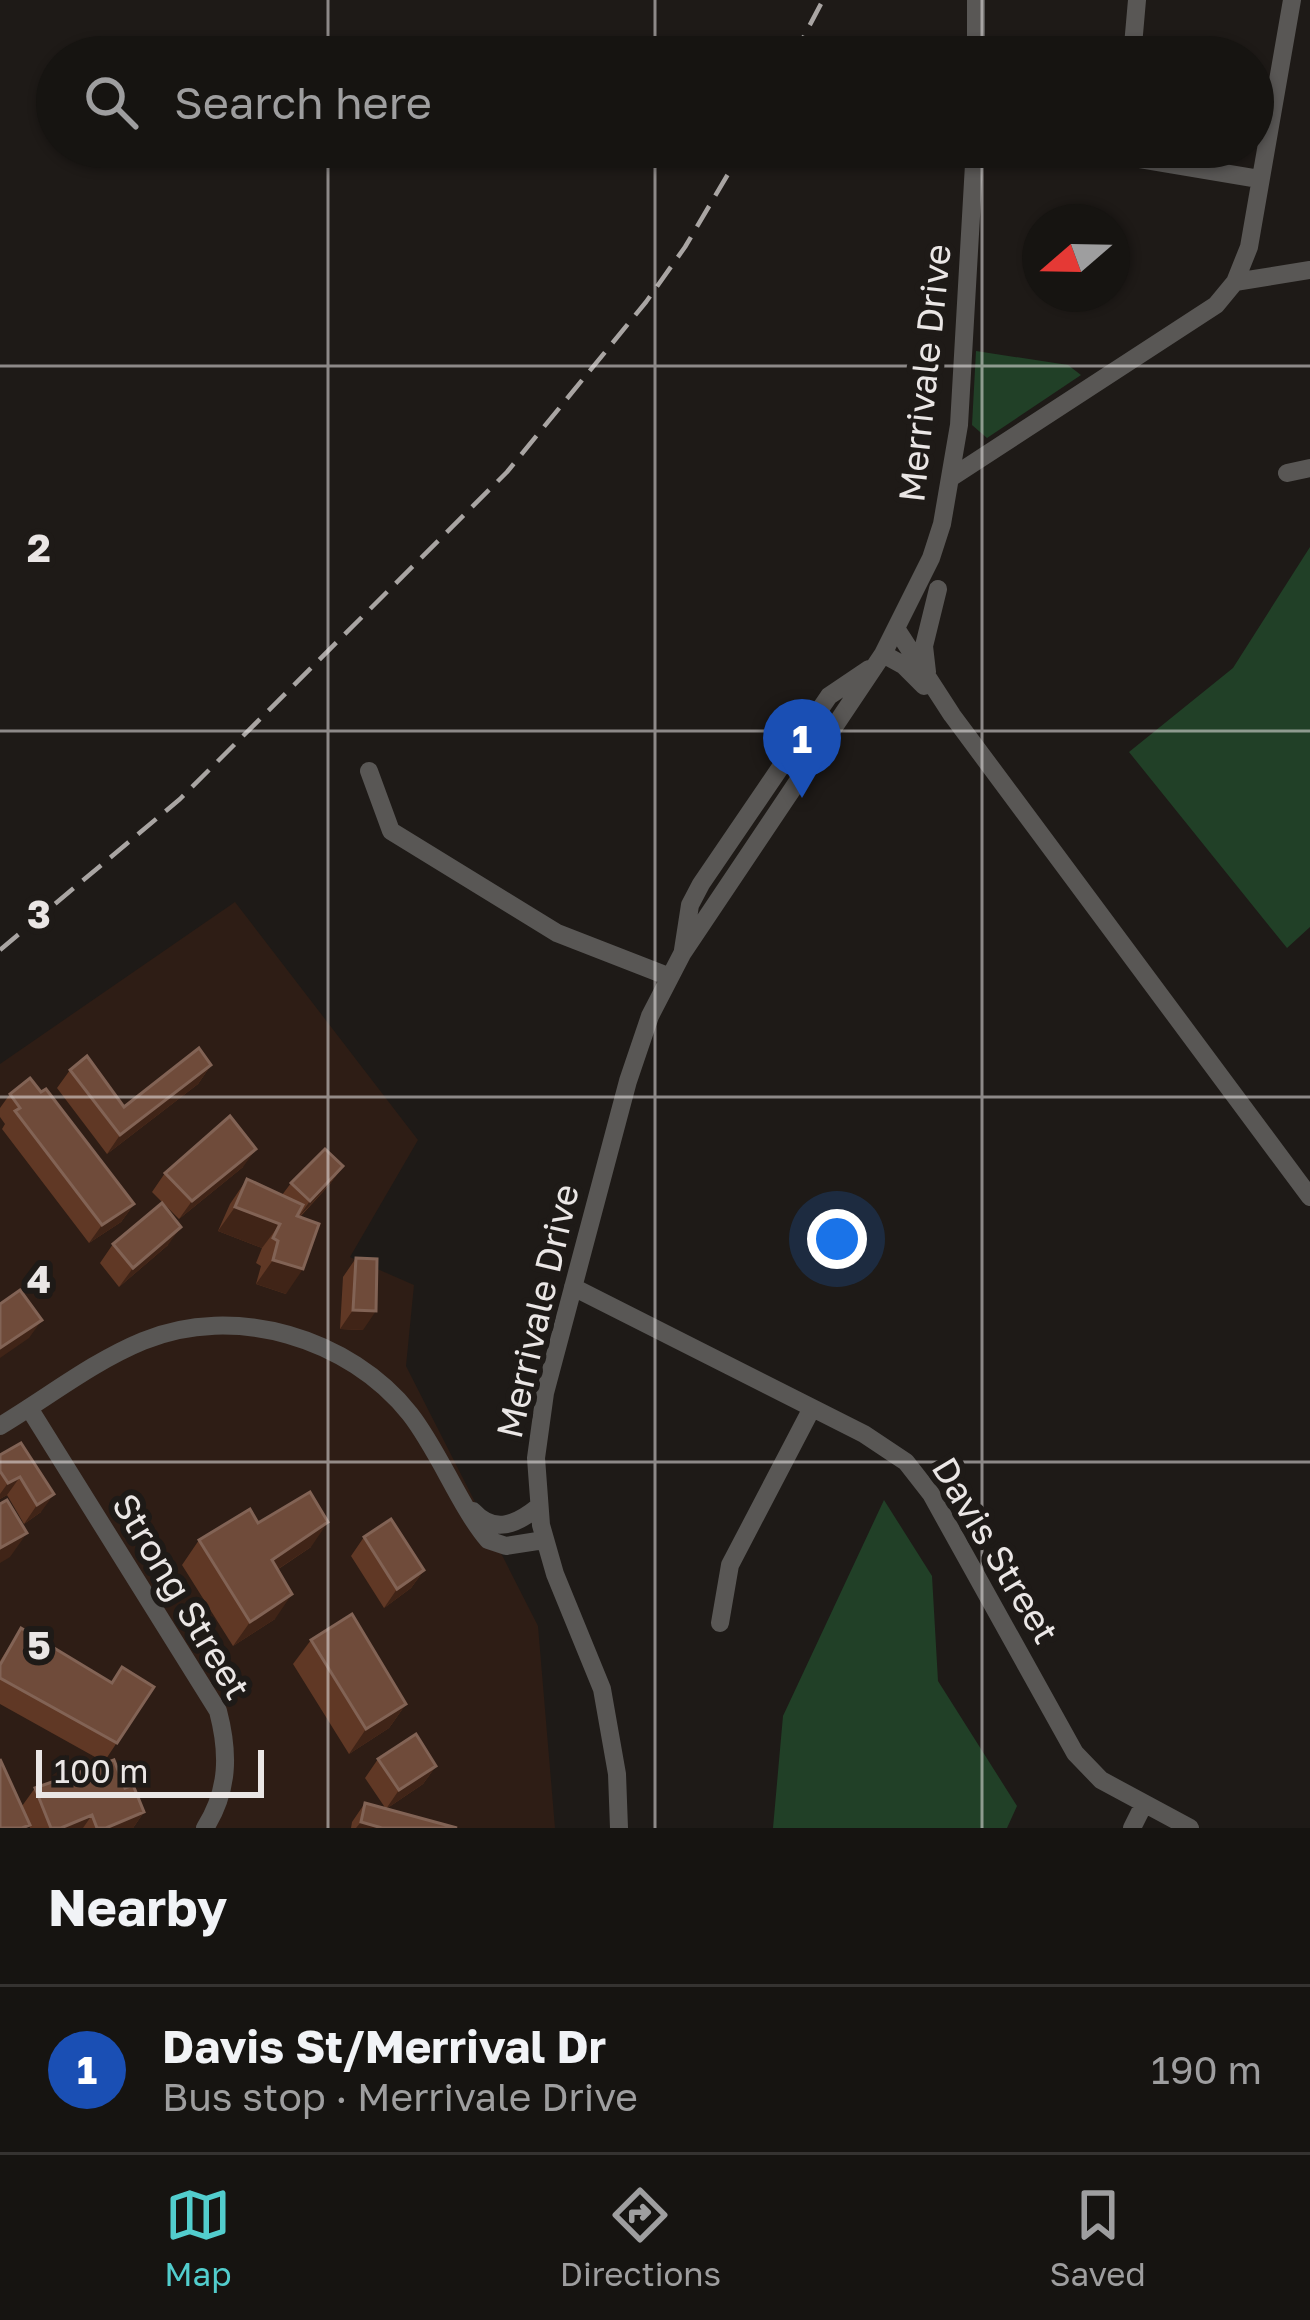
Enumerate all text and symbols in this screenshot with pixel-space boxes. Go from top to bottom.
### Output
search box [36,36,1274,168]
icon: search [78,69,144,135]
text: Search here [174,75,432,129]
north arrow [1022,204,1130,312]
street label: Merrivale Drive [889,242,959,504]
text: 2 [27,524,51,571]
pin: 1 [763,699,841,798]
text: 3 [27,890,51,937]
street label: Merrivale Drive [487,1180,587,1442]
your location [807,1209,867,1269]
text: 4 [27,1255,51,1302]
street label: Davis Street [924,1449,1068,1651]
street label: Strong Street [104,1486,260,1706]
text: 5 [27,1621,51,1668]
scale bar [36,1744,264,1797]
text: 100 m [54,1751,148,1790]
text: Nearby [48,1876,227,1937]
text: Davis St/Merrival Dr [162,2019,606,2073]
text: 1 [77,2046,97,2093]
text: 190 m [1151,2046,1262,2093]
text: Bus stop · Merrivale Drive [162,2073,638,2120]
tab: Map [164,2182,232,2293]
tab: Directions [560,2182,721,2293]
tab: Saved [1049,2182,1146,2293]

